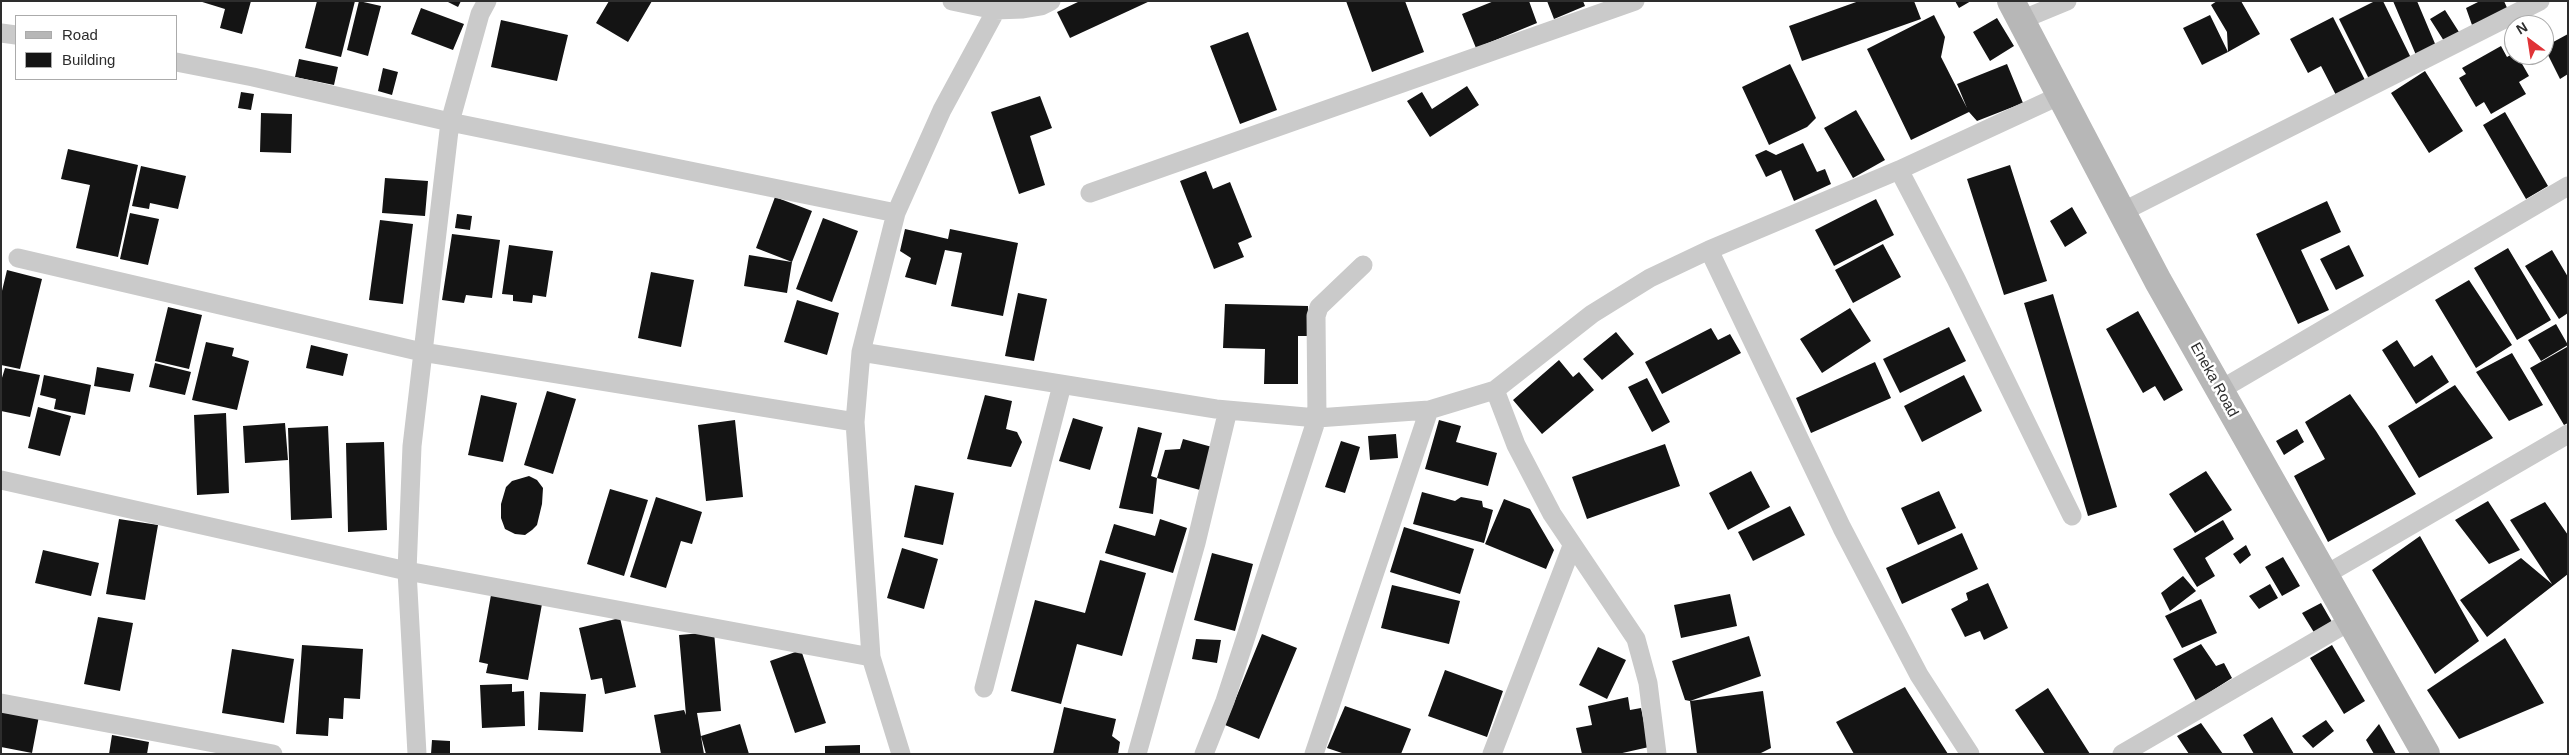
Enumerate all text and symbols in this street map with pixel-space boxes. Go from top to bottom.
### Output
legend [15,15,178,80]
north arrow [2504,15,2554,65]
text: N [2513,19,2530,37]
text: Road [62,26,98,43]
text: Building [62,51,115,68]
street label: Eneka Road [2186,340,2242,420]

